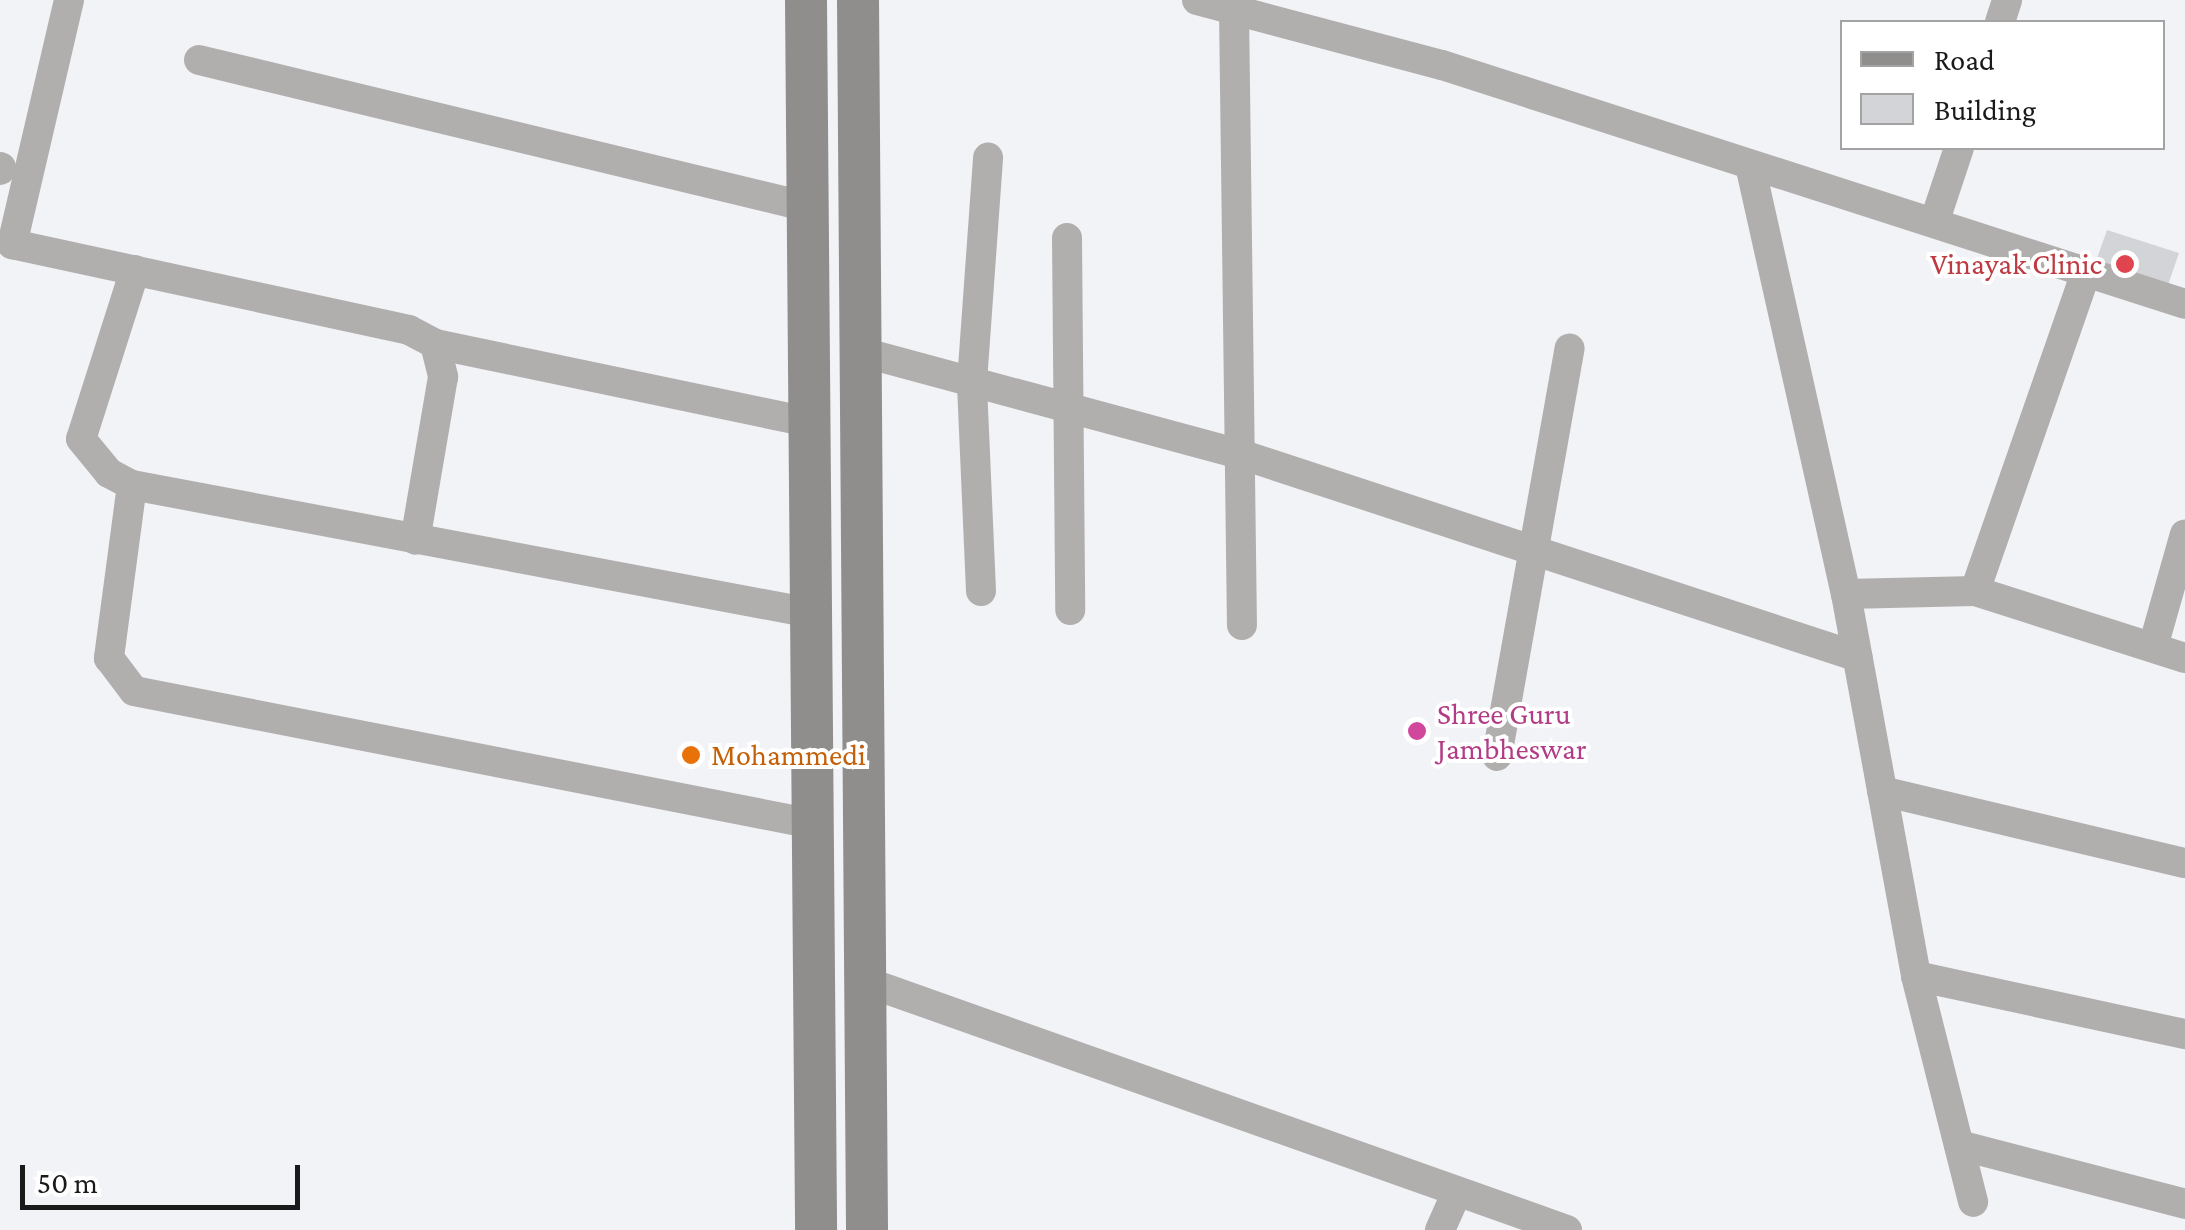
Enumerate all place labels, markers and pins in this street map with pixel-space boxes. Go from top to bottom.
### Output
place label: Vinayak Clinic [1930,246,2102,282]
marker: Vinayak Clinic [2112,251,2138,277]
place label: Shree Guru Jambheswar [1437,696,1587,766]
marker: Shree Guru Jambheswar [1406,720,1428,742]
place label: Mohammedi [711,737,866,773]
marker: Mohammedi [680,744,702,766]

